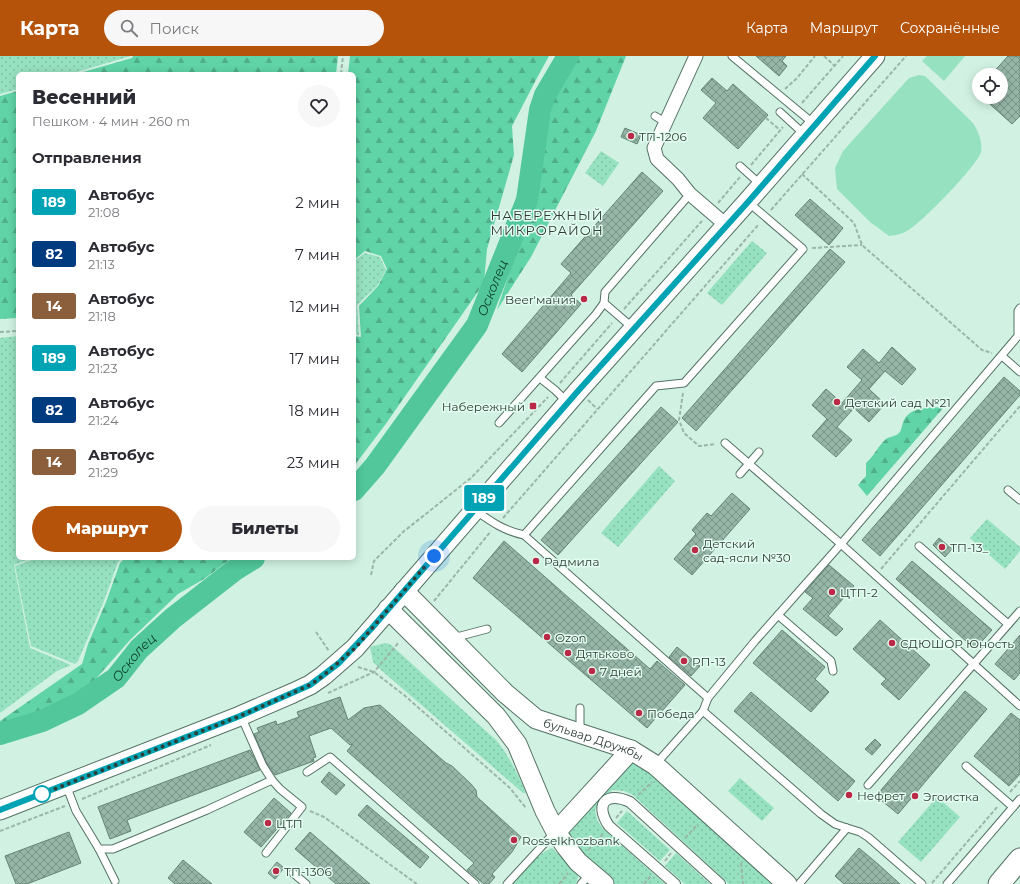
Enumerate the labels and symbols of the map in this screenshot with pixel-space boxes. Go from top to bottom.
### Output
place label: ТП-1206 [639,129,687,144]
marker: ТП-1206 [626,131,636,141]
district label: НАБЕРЕЖНЫЙ МИКРОРАЙОН [490,207,604,238]
water label: Осколец [473,257,510,318]
place label: Beer'мания [505,292,576,307]
marker: Beer'мания [579,294,589,304]
place label: Детский сад №21 [845,395,951,410]
marker: Детский сад №21 [832,397,842,407]
place label: Набережный [442,399,525,414]
marker: Набережный [528,401,538,411]
line badge: 189 [461,485,507,511]
place label: Детский сад-ясли №30 [703,536,791,565]
place label: ТП-13_ [950,540,988,555]
marker: ТП-13_ [937,542,947,552]
marker: Детский сад-ясли №30 [690,545,700,555]
your location [424,546,444,566]
place label: Радмила [544,554,599,569]
marker: Радмила [531,556,541,566]
place label: ЦТП-2 [840,585,878,600]
marker: ЦТП-2 [827,587,837,597]
water label: Осколец [108,630,159,685]
place label: Ozon [555,630,587,645]
marker: Ozon [542,632,552,642]
place label: СДЮШОР Юность [900,636,1014,651]
marker: СДЮШОР Юность [887,638,897,648]
place label: Дятьково [576,646,635,661]
marker: Дятьково [563,648,573,658]
place label: РП-13 [692,654,726,669]
marker: РП-13 [679,656,689,666]
place label: 7 дней [600,664,642,679]
marker: 7 дней [587,666,597,676]
place label: Победа [647,706,695,721]
marker: Победа [634,708,644,718]
street label: бульвар Дружбы [542,714,647,764]
unlabelled marker [33,785,51,803]
place label: Нефрет [857,788,905,803]
place label: Эгоистка [923,789,979,804]
marker: Нефрет [844,790,854,800]
marker: Эгоистка [910,791,920,801]
place label: ЦТП [276,816,303,831]
marker: ЦТП [263,818,273,828]
place label: Rosselkhozbank [522,833,621,848]
marker: Rosselkhozbank [509,835,519,845]
place label: ТП-1306 [284,864,332,879]
marker: ТП-1306 [271,866,281,876]

